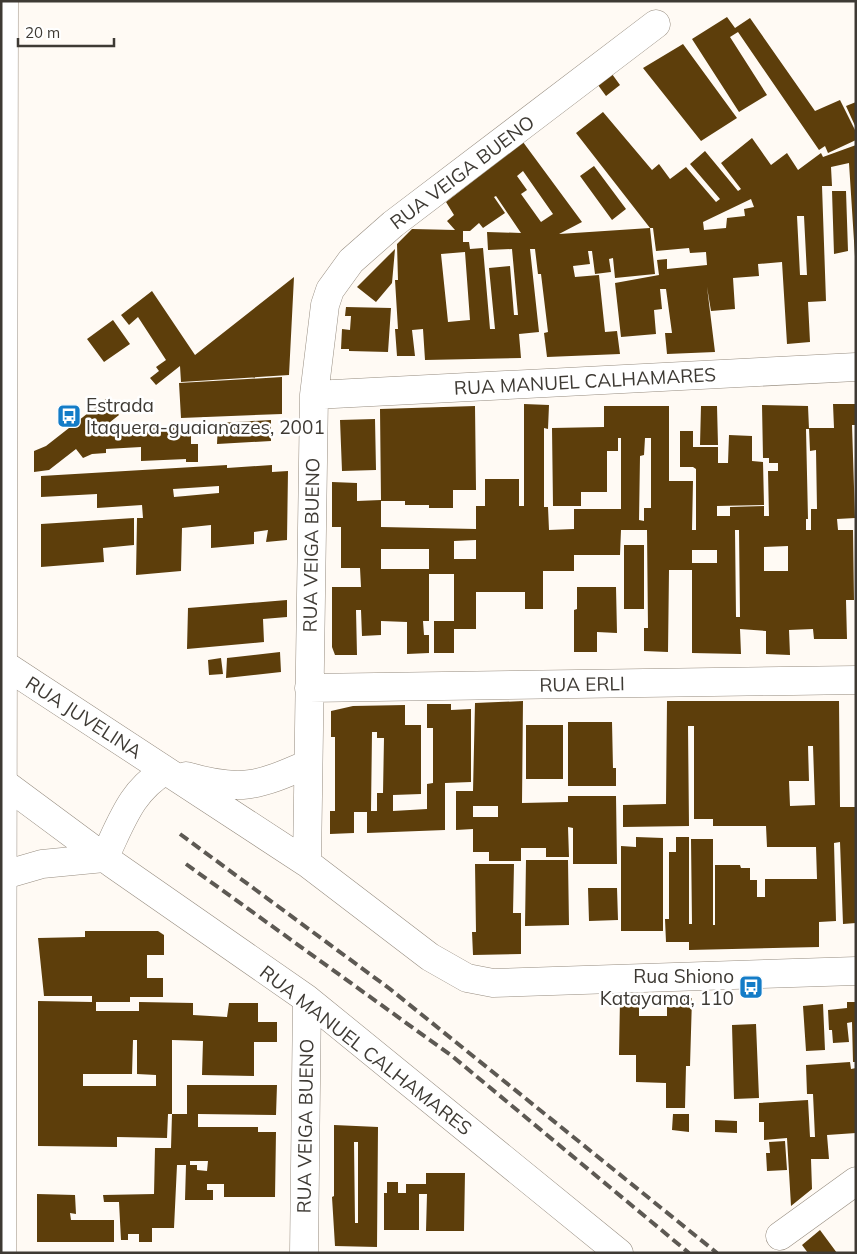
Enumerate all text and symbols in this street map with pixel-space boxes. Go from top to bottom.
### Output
scale bar [18,15,114,47]
text: 20 m [25,23,60,42]
street label: RUA VEIGA BUENO [385,110,539,234]
street label: RUA MANUEL CALHAMARES [453,362,717,400]
place label: Estrada Itaquera-guaianazes, 2001 [86,393,325,439]
bus stop icon: Estrada Itaquera-guaianazes, 2001 [56,403,82,429]
street label: RUA VEIGA BUENO [297,457,325,633]
street label: RUA JUVELINA [21,670,147,764]
street label: RUA ERLI [539,671,625,697]
street label: RUA MANUEL CALHAMARES [255,960,477,1140]
place label: Rua Shiono Katayama, 110 [600,964,734,1010]
bus stop icon: Rua Shiono Katayama, 110 [738,974,764,1000]
street label: RUA VEIGA BUENO [291,1038,319,1214]

